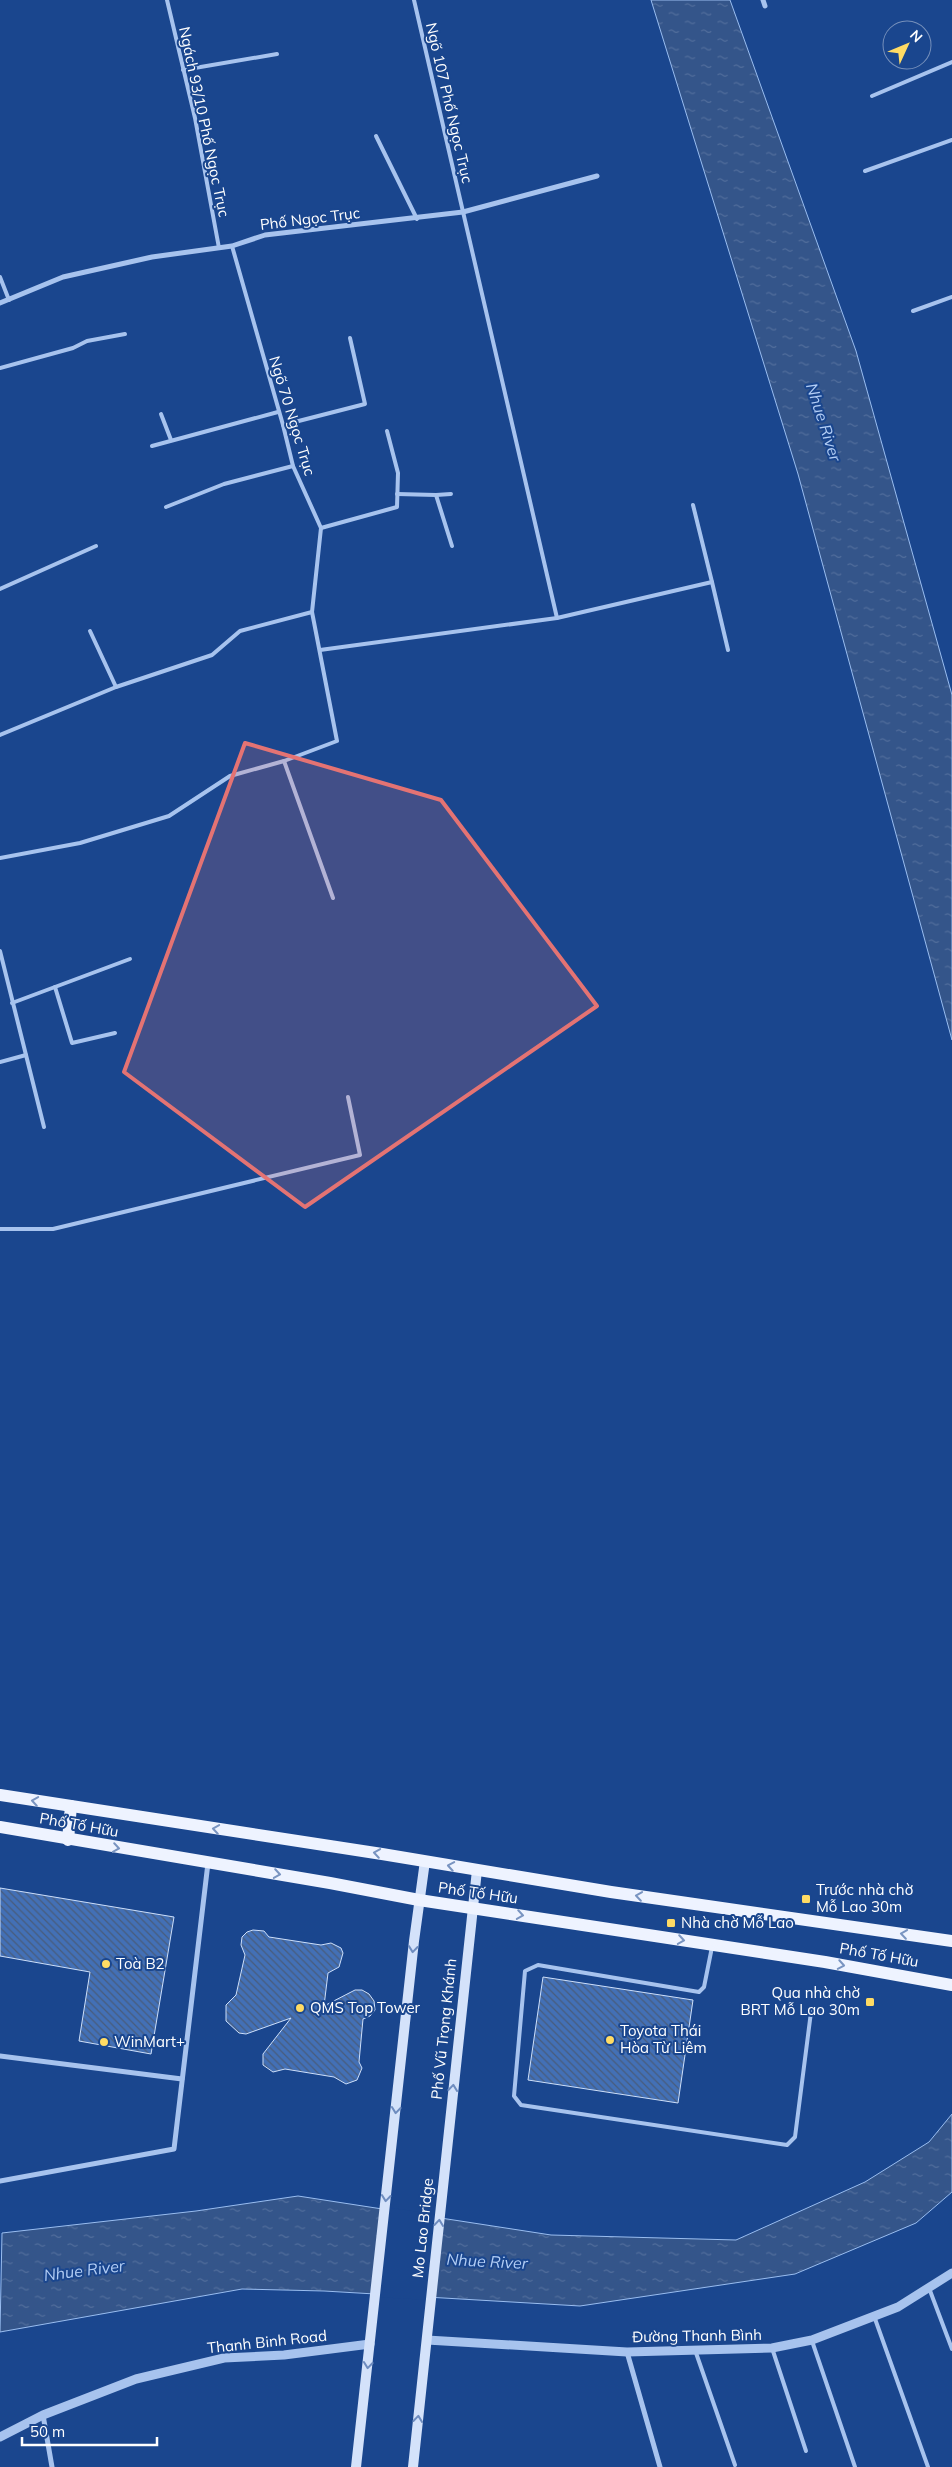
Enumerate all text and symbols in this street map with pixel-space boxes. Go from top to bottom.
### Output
north arrow [882,20,932,70]
street label: Ngõ 107 Phố Ngọc Trục [422,21,477,185]
street label: Ngách 93/10 Phố Ngọc Trục [175,25,234,219]
text: N [906,26,926,46]
street label: Phố Ngọc Trục [259,203,361,234]
street label: Ngõ 70 Ngọc Trục [265,354,320,478]
water label: Nhue River [802,380,846,465]
one-way arrow [31,1796,40,1806]
street label: Phố Tố Hữu [38,1808,120,1841]
one-way arrow [212,1824,220,1834]
one-way arrow [112,1842,121,1852]
one-way arrow [372,1848,380,1859]
one-way arrow [447,1861,455,1871]
one-way arrow [273,1868,281,1879]
street label: Phố Tố Hữu [437,1878,519,1907]
place label: Trước nhà chờ Mỗ Lao 30m [816,1880,913,1916]
one-way arrow [635,1891,643,1902]
marker: Trước nhà chờ Mỗ Lao 30m [800,1893,812,1905]
one-way arrow [516,1910,525,1920]
place label: Nhà chờ Mỗ Lao [681,1913,794,1932]
marker: Nhà chờ Mỗ Lao [665,1917,677,1929]
one-way arrow [899,1929,907,1940]
one-way arrow [677,1934,685,1945]
street label: Phố Tố Hữu [838,1938,920,1971]
one-way arrow [408,1945,419,1953]
place label: Toà B2 [116,1954,165,1973]
street label: Phố Vũ Trọng Khánh [427,1957,460,2100]
marker: Toà B2 [100,1958,112,1970]
one-way arrow [837,1960,846,1970]
place label: Qua nhà chờ BRT Mỗ Lao 30m [741,1983,860,2019]
marker: Qua nhà chờ BRT Mỗ Lao 30m [864,1996,876,2008]
place label: QMS Top Tower [310,1998,421,2017]
marker: QMS Top Tower [294,2002,306,2014]
place label: Toyota Thái Hòa Từ Liêm [620,2021,707,2057]
place label: WinMart+ [114,2032,185,2051]
marker: Toyota Thái Hòa Từ Liêm [604,2034,616,2046]
marker: WinMart+ [98,2036,110,2048]
one-way arrow [447,2083,458,2091]
one-way arrow [390,2106,401,2114]
street label: Mo Lao Bridge [408,2177,437,2279]
one-way arrow [381,2194,392,2202]
one-way arrow [433,2219,444,2227]
water label: Nhue River [446,2249,529,2273]
water label: Nhue River [42,2255,127,2285]
street label: Đường Thanh Bình [632,2325,762,2346]
street label: Thanh Binh Road [206,2326,328,2357]
one-way arrow [363,2362,374,2370]
scale bar [22,2414,158,2446]
one-way arrow [413,2414,424,2422]
text: 50 m [30,2422,65,2441]

